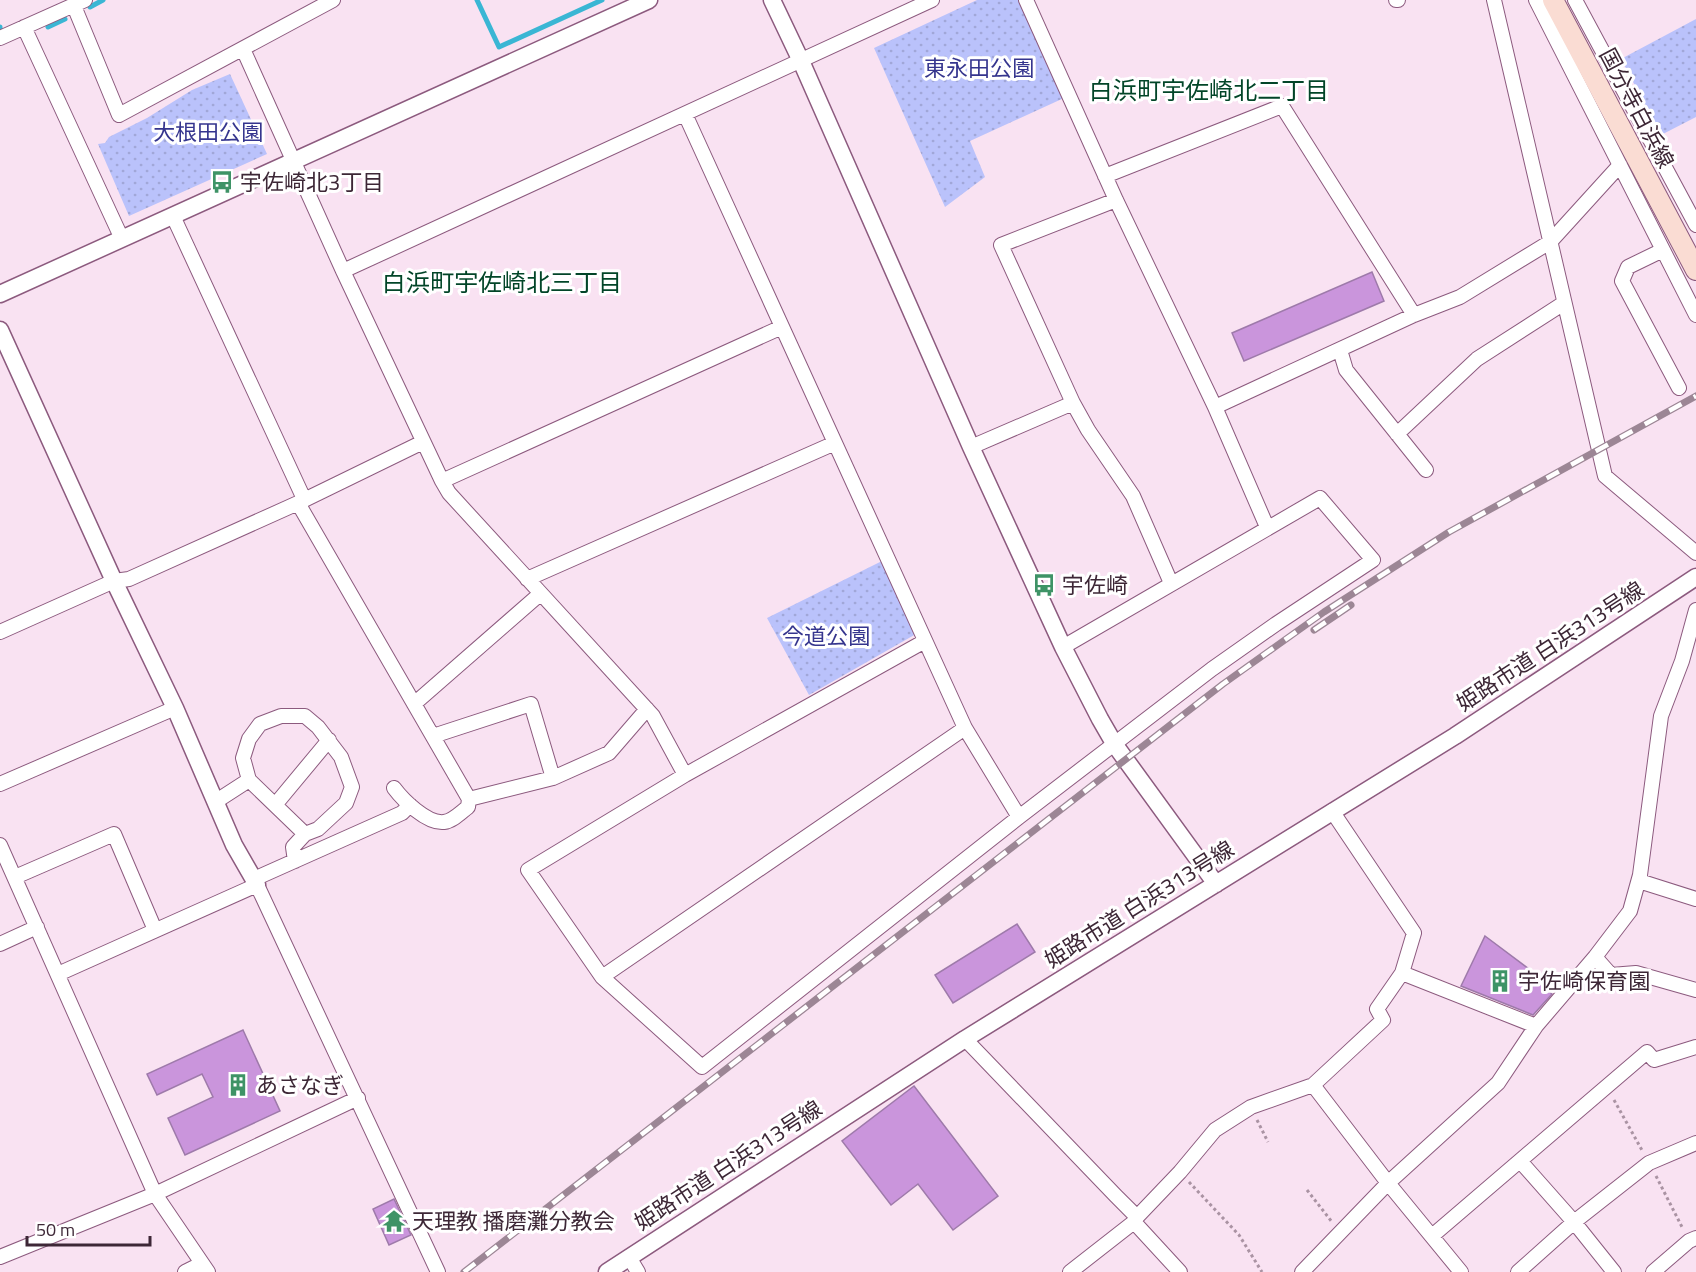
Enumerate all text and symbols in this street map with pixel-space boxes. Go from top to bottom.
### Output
street label: 国分寺白浜線 [1591,42,1683,174]
park label: 東永田公園 [924,51,1034,85]
district label: 白浜町宇佐崎北二丁目 [1089,72,1329,108]
park label: 大根田公園 [153,115,263,149]
place label: 宇佐崎北3丁目 [240,165,384,199]
bus stop icon: 宇佐崎北3丁目 [209,169,235,195]
district label: 白浜町宇佐崎北三丁目 [382,264,622,300]
place label: 宇佐崎 [1062,568,1128,602]
bus stop icon: 宇佐崎 [1031,572,1057,598]
street label: 姫路市道 白浜313号線 [1449,572,1651,720]
park label: 今道公園 [782,619,870,653]
street label: 姫路市道 白浜313号線 [1038,832,1240,976]
place label: 宇佐崎保育園 [1518,964,1650,998]
building icon: 宇佐崎保育園 [1487,968,1513,994]
place label: あさなぎ [256,1068,344,1102]
building icon: あさなぎ [225,1072,251,1098]
street label: 姫路市道 白浜313号線 [627,1091,829,1239]
place label: 天理教 播磨灘分教会 [412,1204,615,1238]
temple icon: 天理教 播磨灘分教会 [381,1208,407,1234]
scale bar [27,1209,150,1247]
text: 50 m [36,1216,75,1243]

